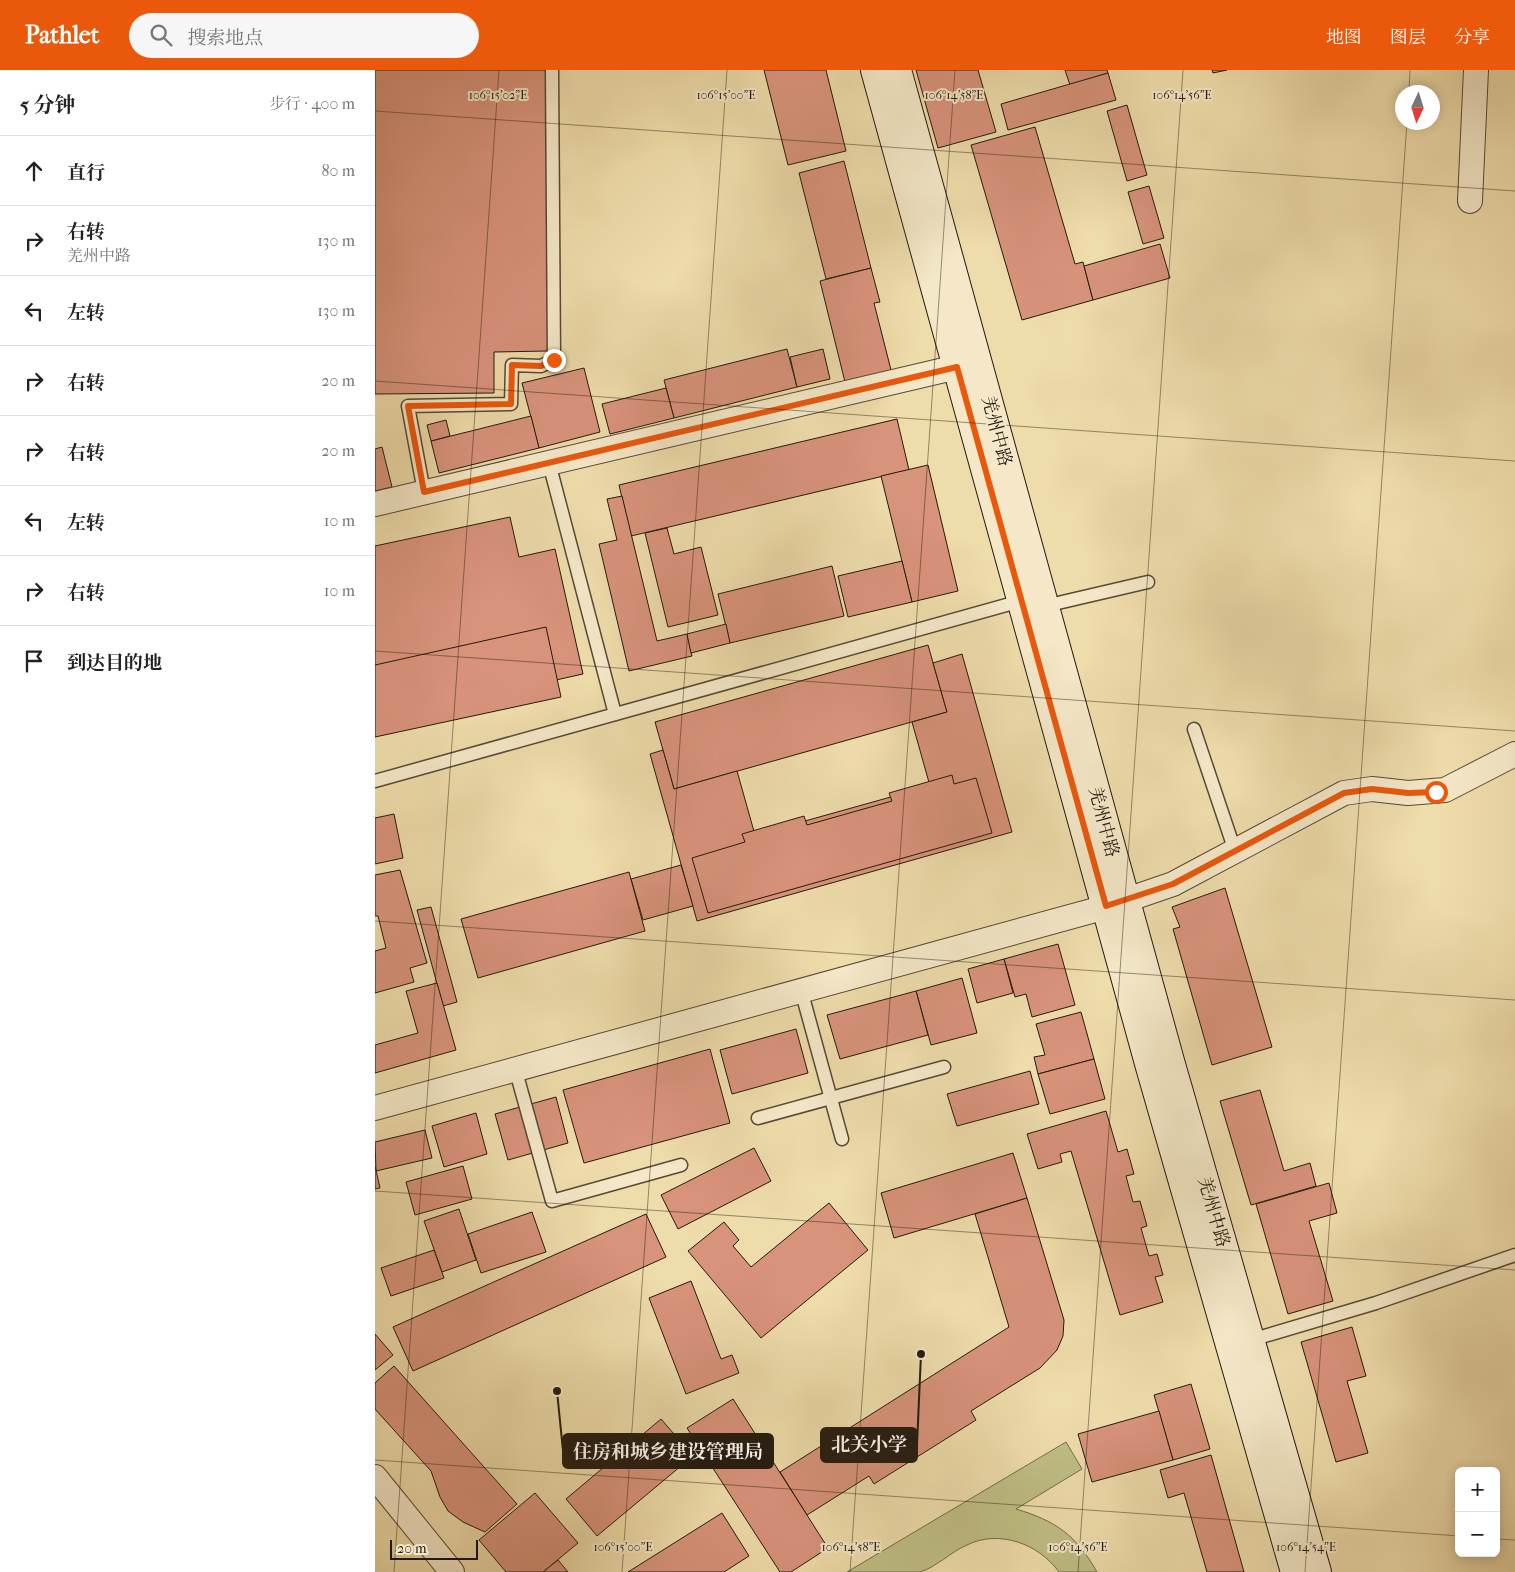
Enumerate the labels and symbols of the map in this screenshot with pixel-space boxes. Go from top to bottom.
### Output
north arrow [1395,85,1440,130]
text: 106°15'02"E [469,88,527,102]
text: 106°15'00"E [697,88,755,102]
text: 106°14'58"E [925,88,983,102]
text: 106°14'56"E [1152,88,1212,102]
route end [543,349,566,372]
street label: 羌州中路 [977,394,1016,469]
route start [1425,781,1448,804]
street label: 羌州中路 [1084,785,1123,860]
street label: 羌州中路 [1194,1175,1234,1250]
callout: 北关小学 [821,1428,917,1462]
callout: 住房和城乡建设管理局 [563,1434,773,1468]
text: 北关小学 [831,1434,907,1456]
text: 住房和城乡建设管理局 [573,1441,763,1463]
scale bar [390,1537,477,1560]
text: 106°15'00"E [594,1540,652,1554]
text: 106°14'58"E [822,1540,880,1554]
text: 106°14'56"E [1048,1540,1108,1554]
text: 106°14'54"E [1276,1540,1336,1554]

